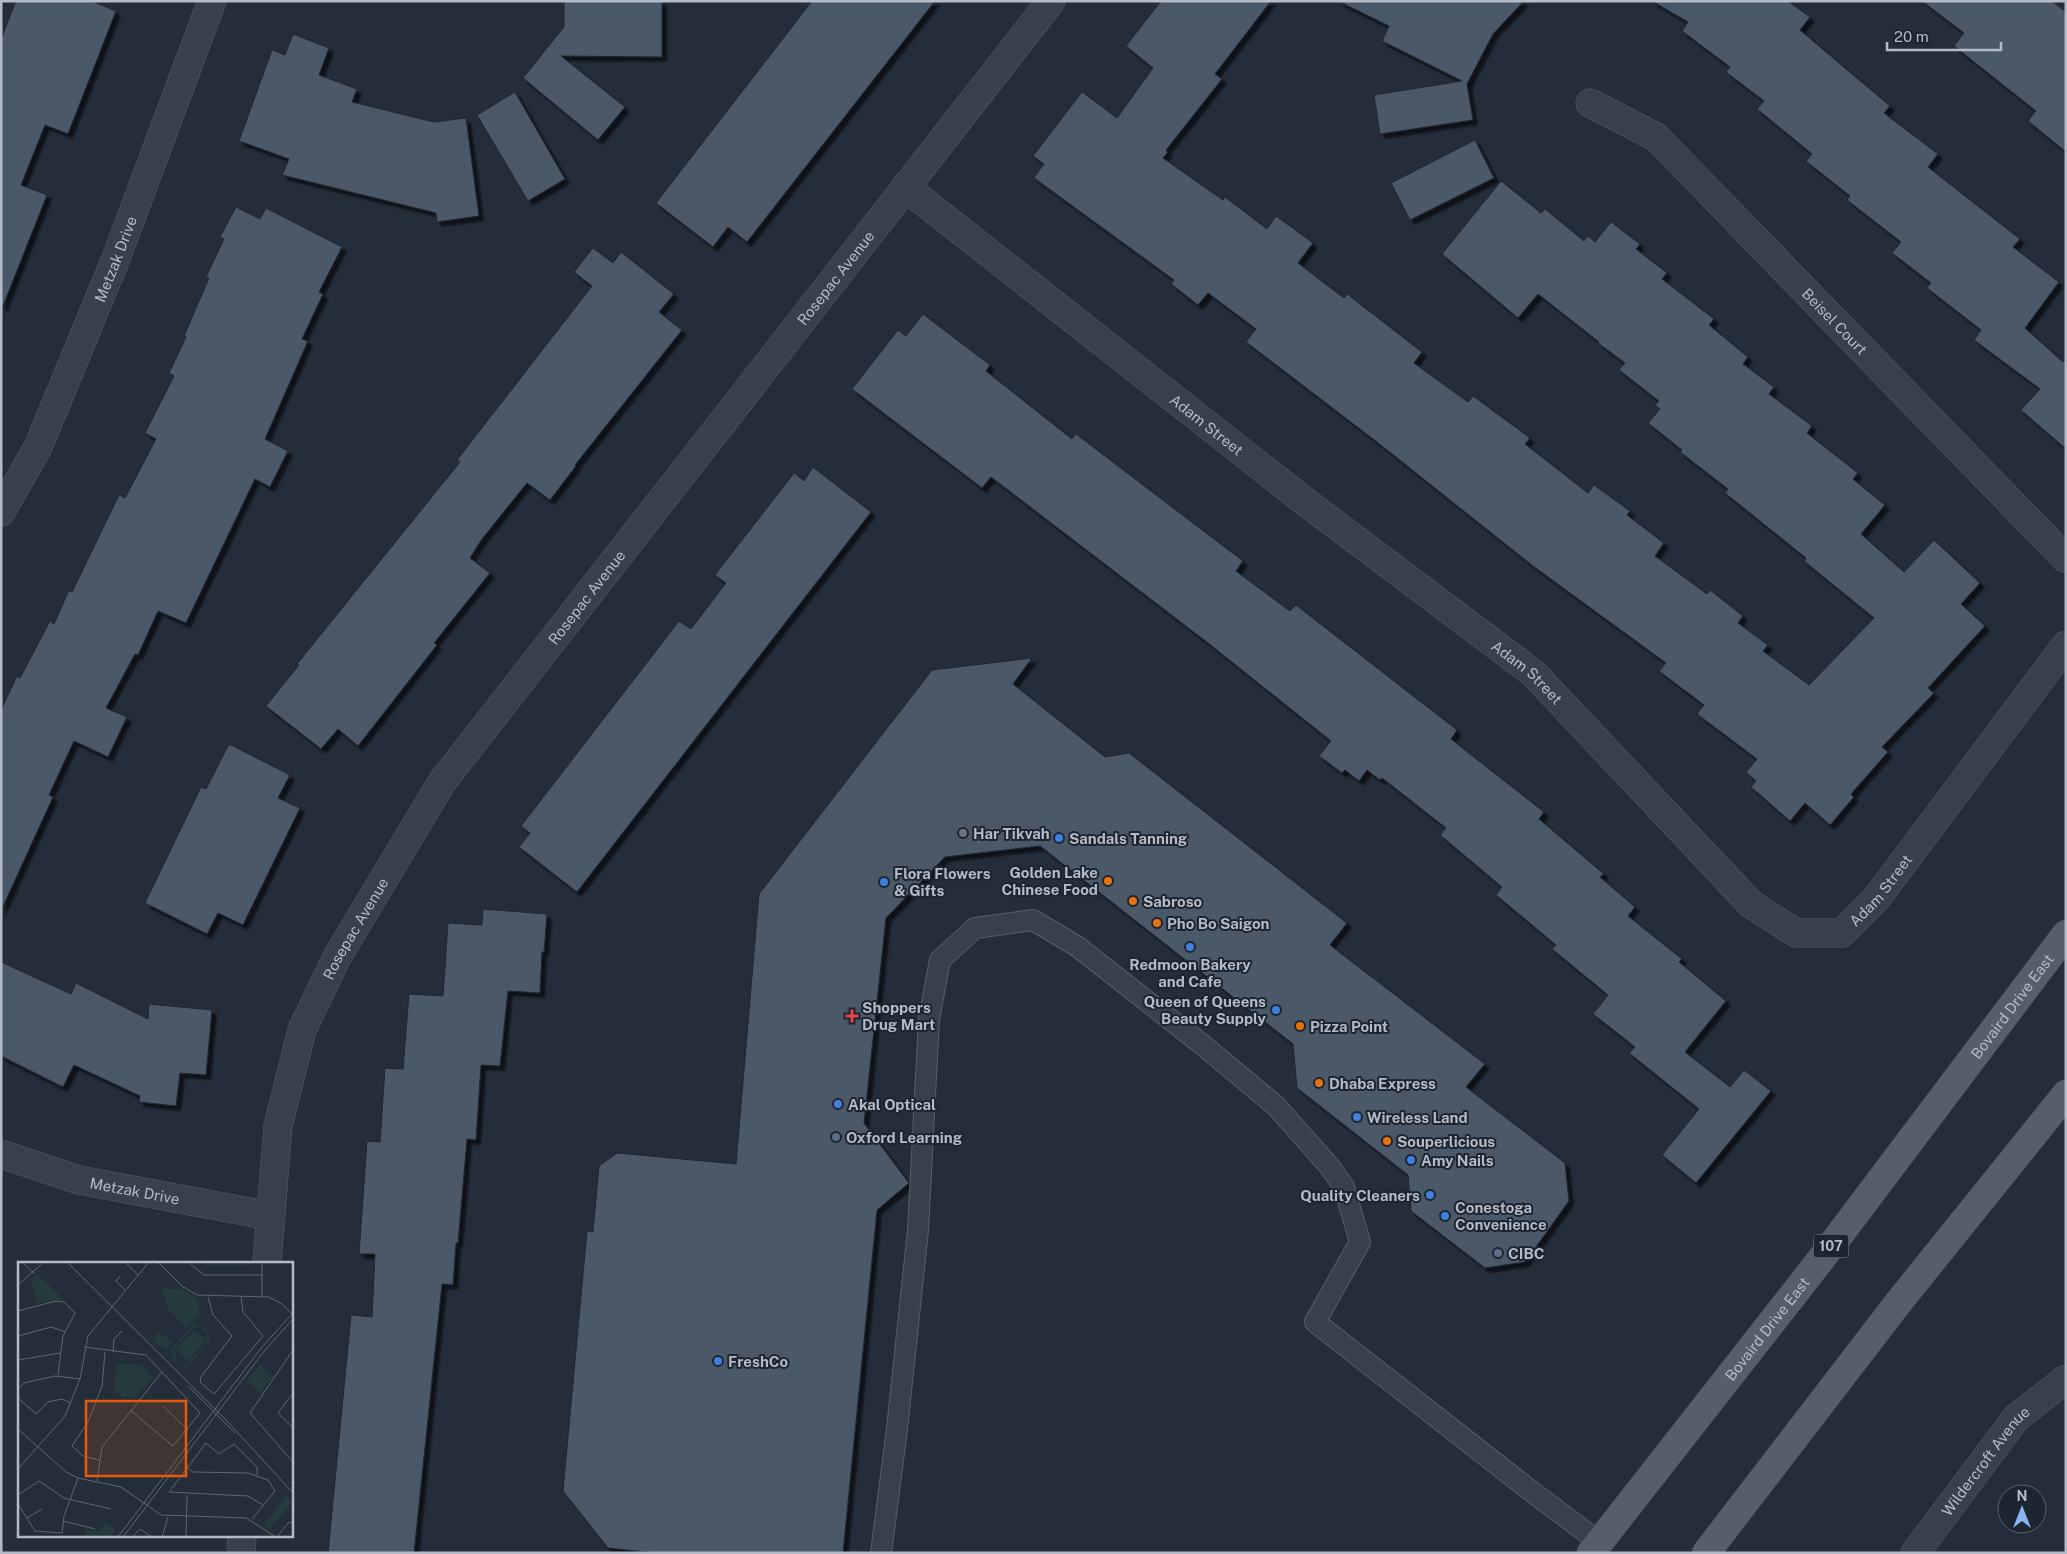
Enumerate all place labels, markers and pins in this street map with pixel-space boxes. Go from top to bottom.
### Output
place label: Har Tikvah [973,825,1050,842]
marker: Har Tikvah [957,827,969,839]
place label: Sandals Tanning [1069,830,1188,847]
marker: Sandals Tanning [1053,832,1065,844]
place label: Golden Lake Chinese Food [1002,864,1098,898]
place label: Flora Flowers & Gifts [894,865,991,899]
marker: Golden Lake Chinese Food [1102,875,1114,887]
marker: Flora Flowers & Gifts [878,876,890,888]
place label: Sabroso [1143,893,1203,910]
marker: Sabroso [1127,895,1139,907]
place label: Pho Bo Saigon [1167,915,1270,932]
marker: Pho Bo Saigon [1151,917,1163,929]
marker: Redmoon Bakery and Cafe [1184,941,1196,953]
place label: Redmoon Bakery and Cafe [1129,956,1251,990]
place label: Queen of Queens Beauty Supply [1144,993,1267,1027]
place label: Shoppers Drug Mart [862,999,935,1033]
marker: Queen of Queens Beauty Supply [1270,1004,1282,1016]
marker: Shoppers Drug Mart [846,1010,858,1022]
place label: Pizza Point [1310,1018,1388,1035]
marker: Pizza Point [1294,1020,1306,1032]
place label: Dhaba Express [1329,1075,1436,1092]
marker: Dhaba Express [1313,1077,1325,1089]
place label: Akal Optical [848,1096,936,1113]
marker: Akal Optical [832,1098,844,1110]
place label: Wireless Land [1367,1109,1468,1126]
marker: Wireless Land [1351,1111,1363,1123]
place label: Oxford Learning [846,1129,963,1146]
marker: Oxford Learning [830,1131,842,1143]
place label: Souperlicious [1397,1133,1495,1150]
marker: Souperlicious [1381,1135,1393,1147]
place label: Amy Nails [1421,1152,1494,1169]
marker: Amy Nails [1405,1154,1417,1166]
place label: Quality Cleaners [1300,1187,1420,1204]
marker: Quality Cleaners [1424,1189,1436,1201]
place label: Conestoga Convenience [1455,1199,1547,1233]
marker: Conestoga Convenience [1439,1210,1451,1222]
place label: CIBC [1508,1245,1545,1262]
marker: CIBC [1492,1247,1504,1259]
place label: FreshCo [728,1353,789,1370]
marker: FreshCo [712,1355,724,1367]

